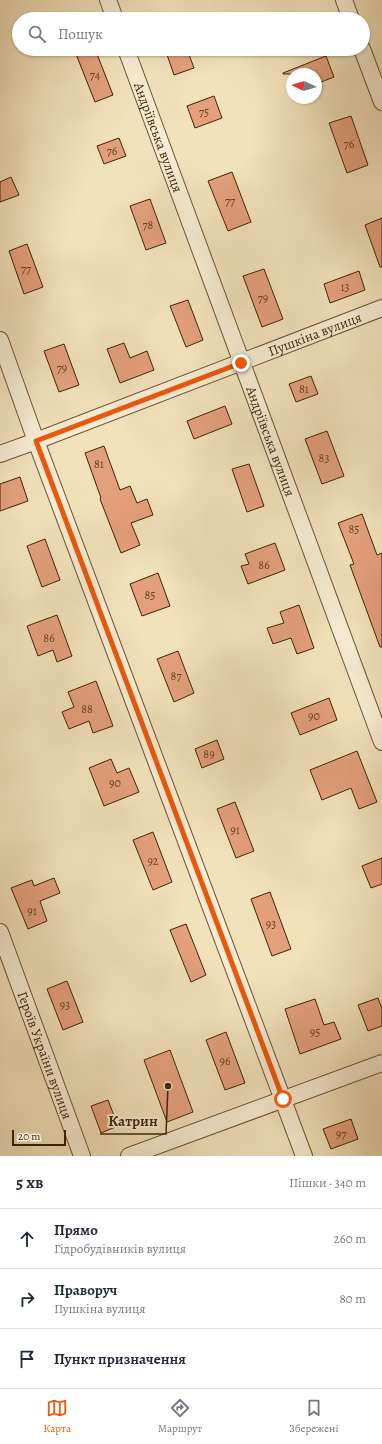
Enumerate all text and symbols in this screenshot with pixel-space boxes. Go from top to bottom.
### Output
search box [12,12,370,56]
icon: search [26,23,48,45]
text: Пошук [58,24,103,44]
house number: 74 [90,67,101,83]
north arrow [286,68,322,104]
street label: Андріївська вулиця [129,79,187,195]
house number: 75 [199,104,209,120]
house number: 76 [344,136,355,152]
house number: 76 [107,143,118,159]
house number: 77 [225,193,236,209]
house number: 78 [143,217,154,233]
house number: 77 [21,261,32,277]
house number: 13 [340,279,350,295]
house number: 79 [258,290,268,306]
street label: Пушкіна вулиця [266,308,365,361]
route end [232,354,250,372]
house number: 79 [57,360,67,376]
house number: 81 [299,381,309,397]
street label: Андріївська вулиця [241,383,299,499]
house number: 83 [319,450,329,466]
house number: 81 [94,456,104,472]
house number: 85 [349,521,359,537]
house number: 86 [258,557,270,573]
house number: 85 [145,587,155,603]
house number: 86 [43,630,55,646]
house number: 87 [171,668,182,684]
house number: 88 [81,701,93,717]
house number: 90 [308,708,320,724]
house number: 89 [203,746,215,762]
house number: 90 [109,775,121,791]
house number: 91 [230,822,240,838]
house number: 92 [147,853,159,869]
house number: 91 [27,903,37,919]
house number: 93 [266,916,276,932]
street label: Героїв України вулиця [12,989,77,1122]
house number: 93 [60,997,70,1013]
house number: 95 [310,1024,320,1040]
house number: 96 [219,1053,231,1069]
route start [274,1090,292,1108]
callout: Катрин [100,1107,166,1134]
text: Катрин [108,1111,158,1131]
house number: 97 [336,1126,347,1142]
scale bar [12,1128,66,1147]
text: 20 m [18,1129,40,1144]
text: 5 хв [16,1171,44,1194]
text: Пішки · 340 m [289,1174,366,1191]
text: Прямо [54,1220,98,1240]
icon: ahead [16,1228,38,1250]
text: 260 m [333,1230,366,1247]
text: Гідробудівників вулиця [54,1240,186,1257]
text: Праворуч [54,1280,117,1300]
icon: right [16,1288,38,1310]
text: 80 m [339,1290,366,1307]
text: Пушкіна вулиця [54,1300,146,1317]
icon: arrive [16,1348,38,1370]
text: Пункт призначення [54,1349,186,1369]
tab: Карта [43,1397,71,1436]
tab: Маршрут [158,1397,202,1436]
tab: Збережені [289,1397,339,1436]

